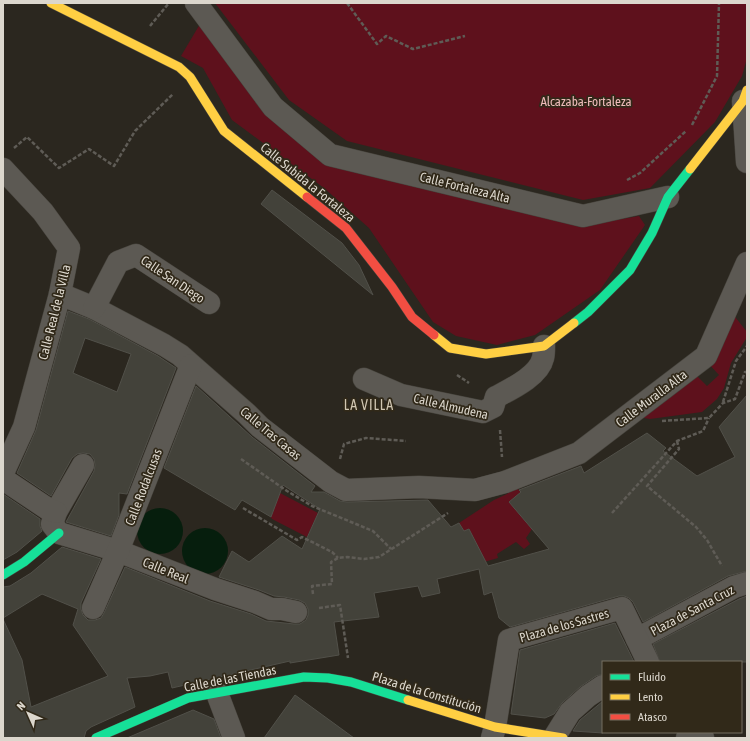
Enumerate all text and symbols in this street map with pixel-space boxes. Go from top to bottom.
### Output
park label: Alcazaba-Fortaleza [540,94,632,109]
street label: Calle Subida la Fortaleza [257,140,358,225]
street label: Calle Fortaleza Alta [418,169,511,206]
street label: Calle San Diego [138,253,207,306]
street label: Calle Real de la Villa [35,263,74,361]
street label: Calle Muralla Alta [613,367,690,430]
street label: Calle Almudena [412,391,490,422]
district label: LA VILLA [344,397,394,413]
street label: Calle Tras Casas [237,404,304,463]
street label: Calle Rodalcusas [122,446,165,528]
street label: Calle Real [141,554,191,587]
street label: Plaza de Santa Cruz [648,582,737,639]
street label: Plaza de los Sastres [518,605,611,645]
legend [602,661,742,733]
street label: Calle de las Tiendas [183,662,278,695]
street label: Plaza de la Constitución [370,669,483,716]
text: Fluido [638,670,666,684]
text: Lento [638,690,663,704]
north arrow [8,693,48,733]
text: N [14,699,27,712]
text: Atasco [638,710,668,724]

